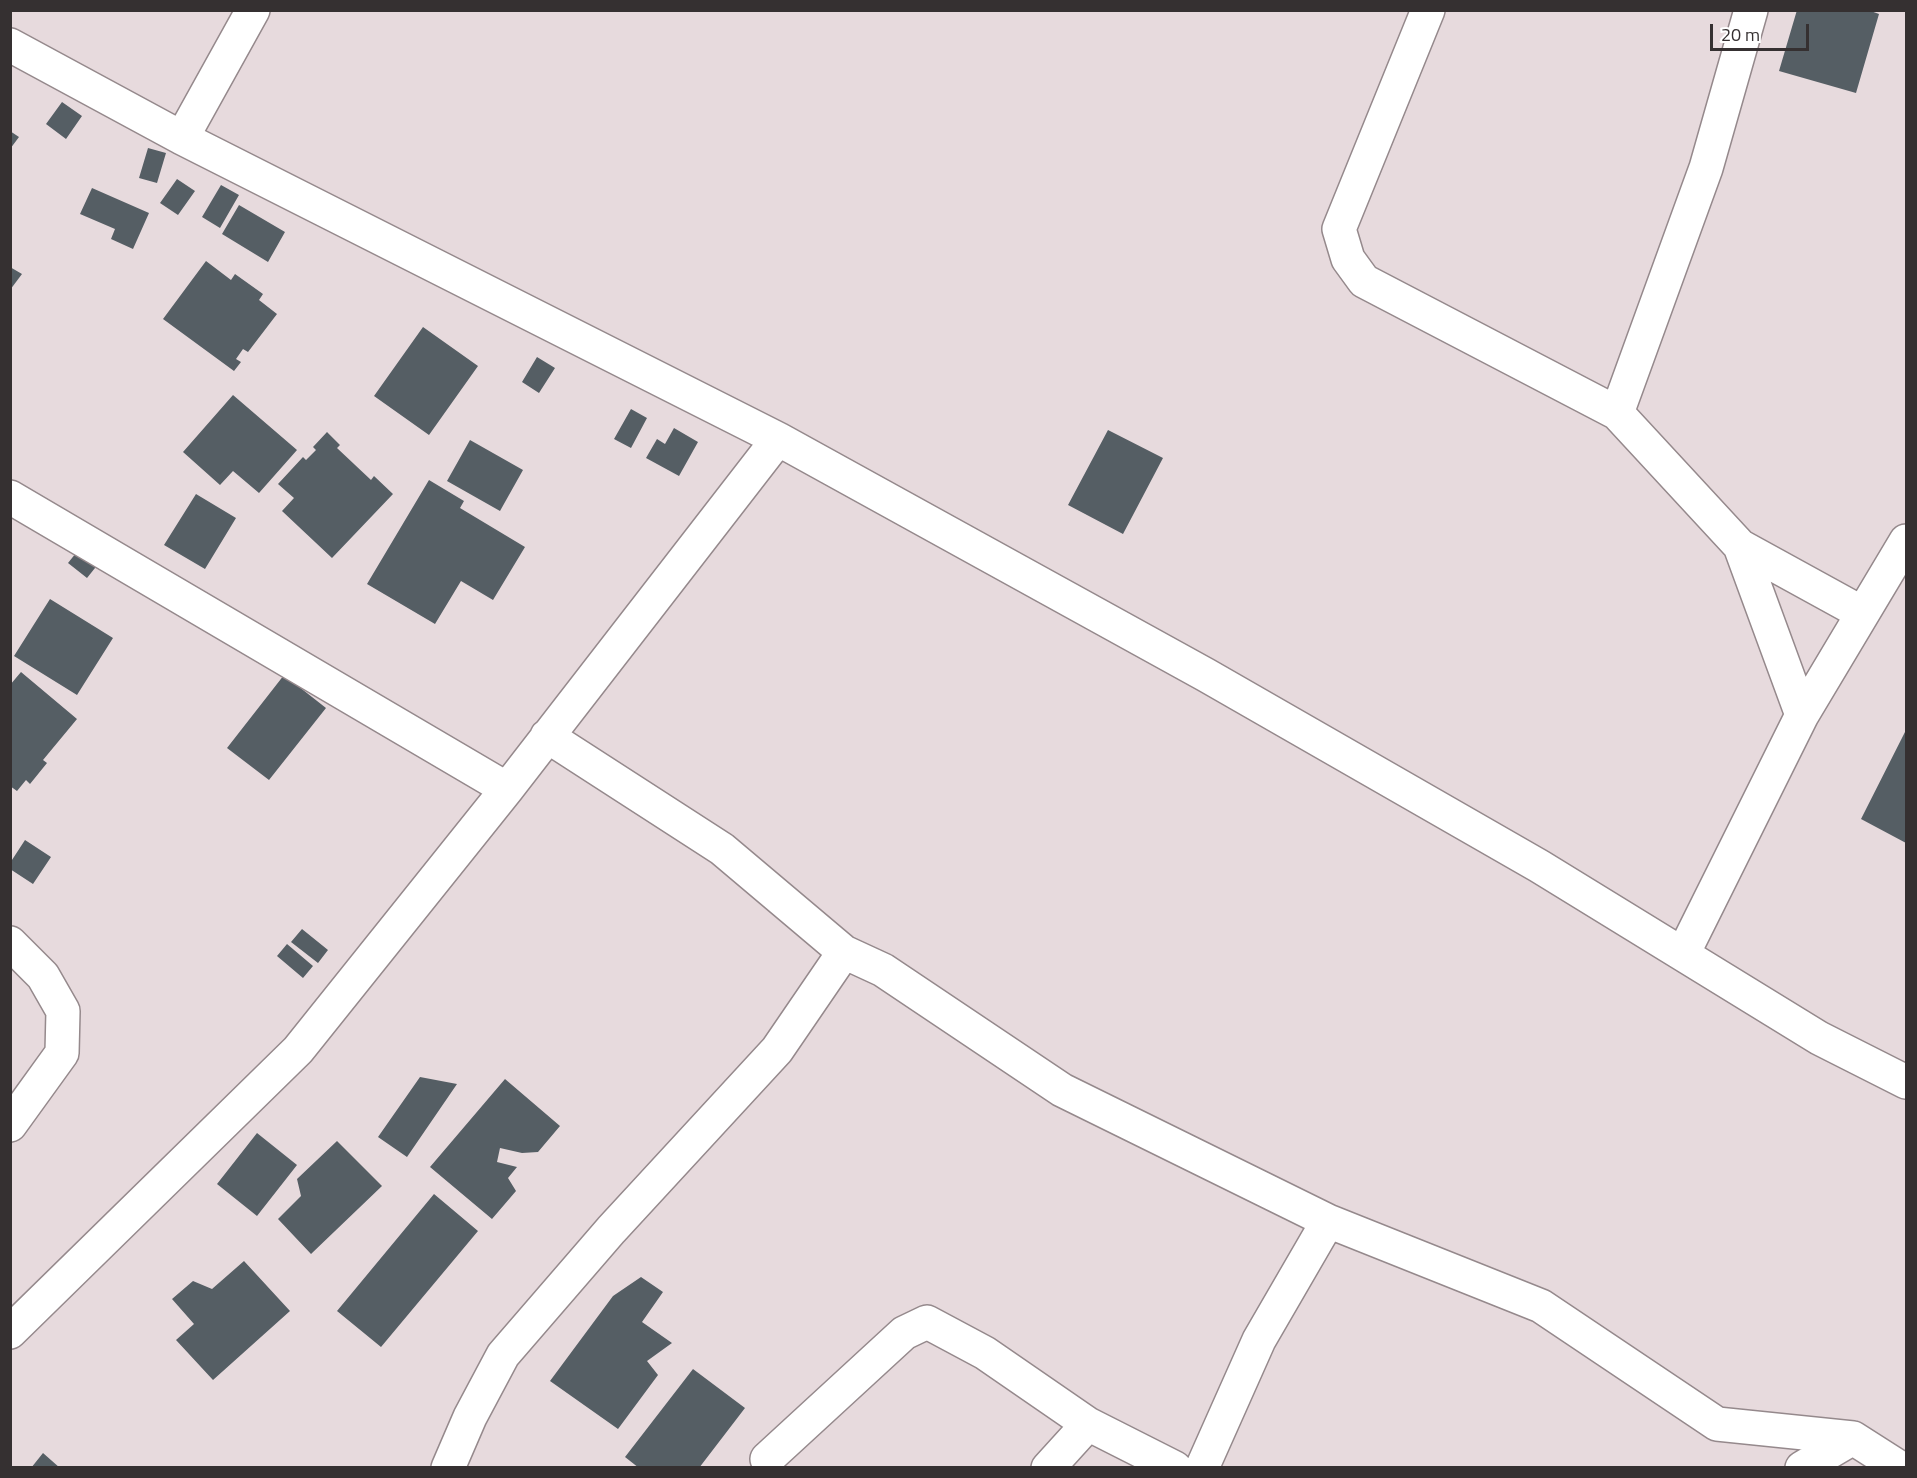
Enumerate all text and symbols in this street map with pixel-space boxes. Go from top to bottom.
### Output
scale bar [1713,12,1812,50]
text: 20 m [1721,21,1760,48]

